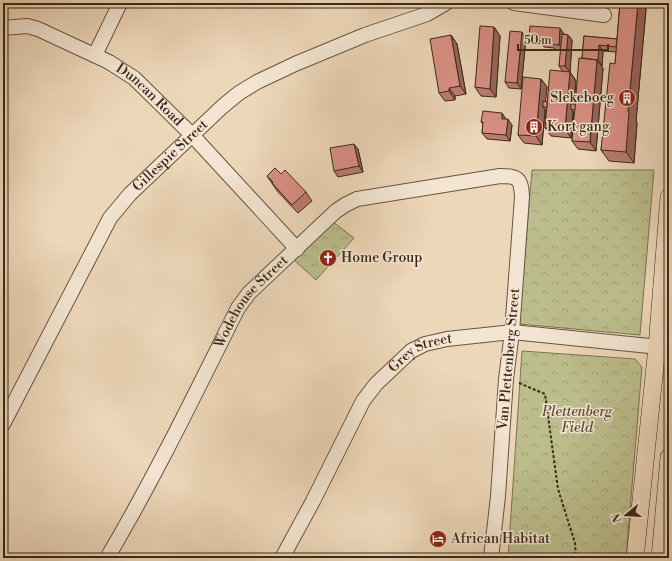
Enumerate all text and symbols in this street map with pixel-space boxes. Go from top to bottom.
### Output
scale bar [518,26,608,52]
text: 50 m [524,33,552,48]
street label: Duncan Road [112,60,187,130]
building icon: Slekeboeg [617,88,637,108]
place label: Slekeboeg [550,89,615,107]
street label: Gillespie Street [129,116,212,196]
building icon: Kort gang [524,117,544,137]
place label: Kort gang [547,118,610,136]
church icon: Home Group [318,248,338,268]
place label: Home Group [341,249,422,267]
street label: Wodehouse Street [210,252,292,352]
street label: Van Plettenberg Street [494,287,524,432]
street label: Grey Street [385,329,453,377]
park label: Plettenberg Field [541,403,613,437]
north arrow [606,495,646,535]
text: N [609,511,625,524]
hotel icon: African Habitat [428,529,448,549]
place label: African Habitat [450,530,550,548]

